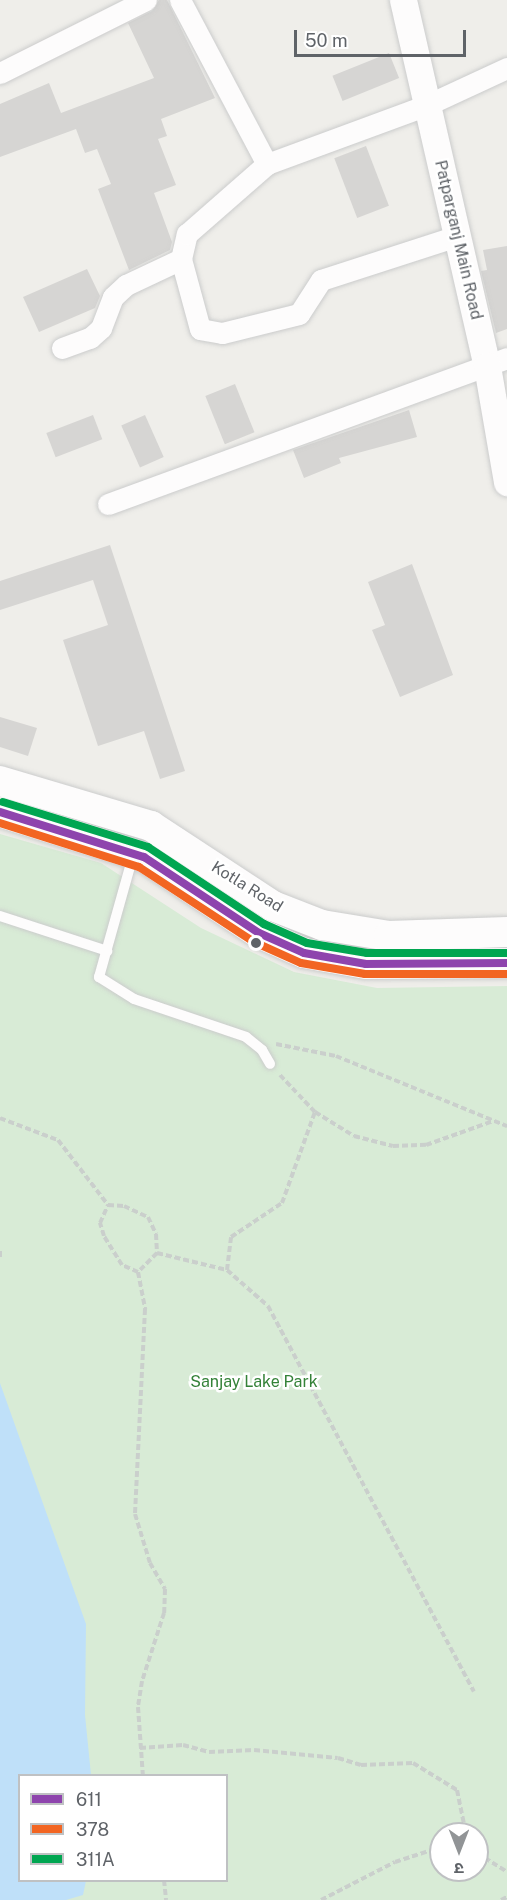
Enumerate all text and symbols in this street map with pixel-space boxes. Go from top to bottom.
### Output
scale bar [297,18,470,56]
text: 50 m [305,30,348,51]
street label: Patparganj Main Road [430,158,486,322]
street label: Kotla Road [208,857,286,917]
unlabelled marker [250,937,262,949]
park label: Sanjay Lake Park [190,1372,318,1392]
legend [18,1774,228,1882]
text: 611 [76,1789,102,1810]
text: 378 [76,1819,109,1840]
north arrow [429,1822,489,1882]
text: 311A [76,1849,115,1870]
text: उ [454,1859,464,1878]

